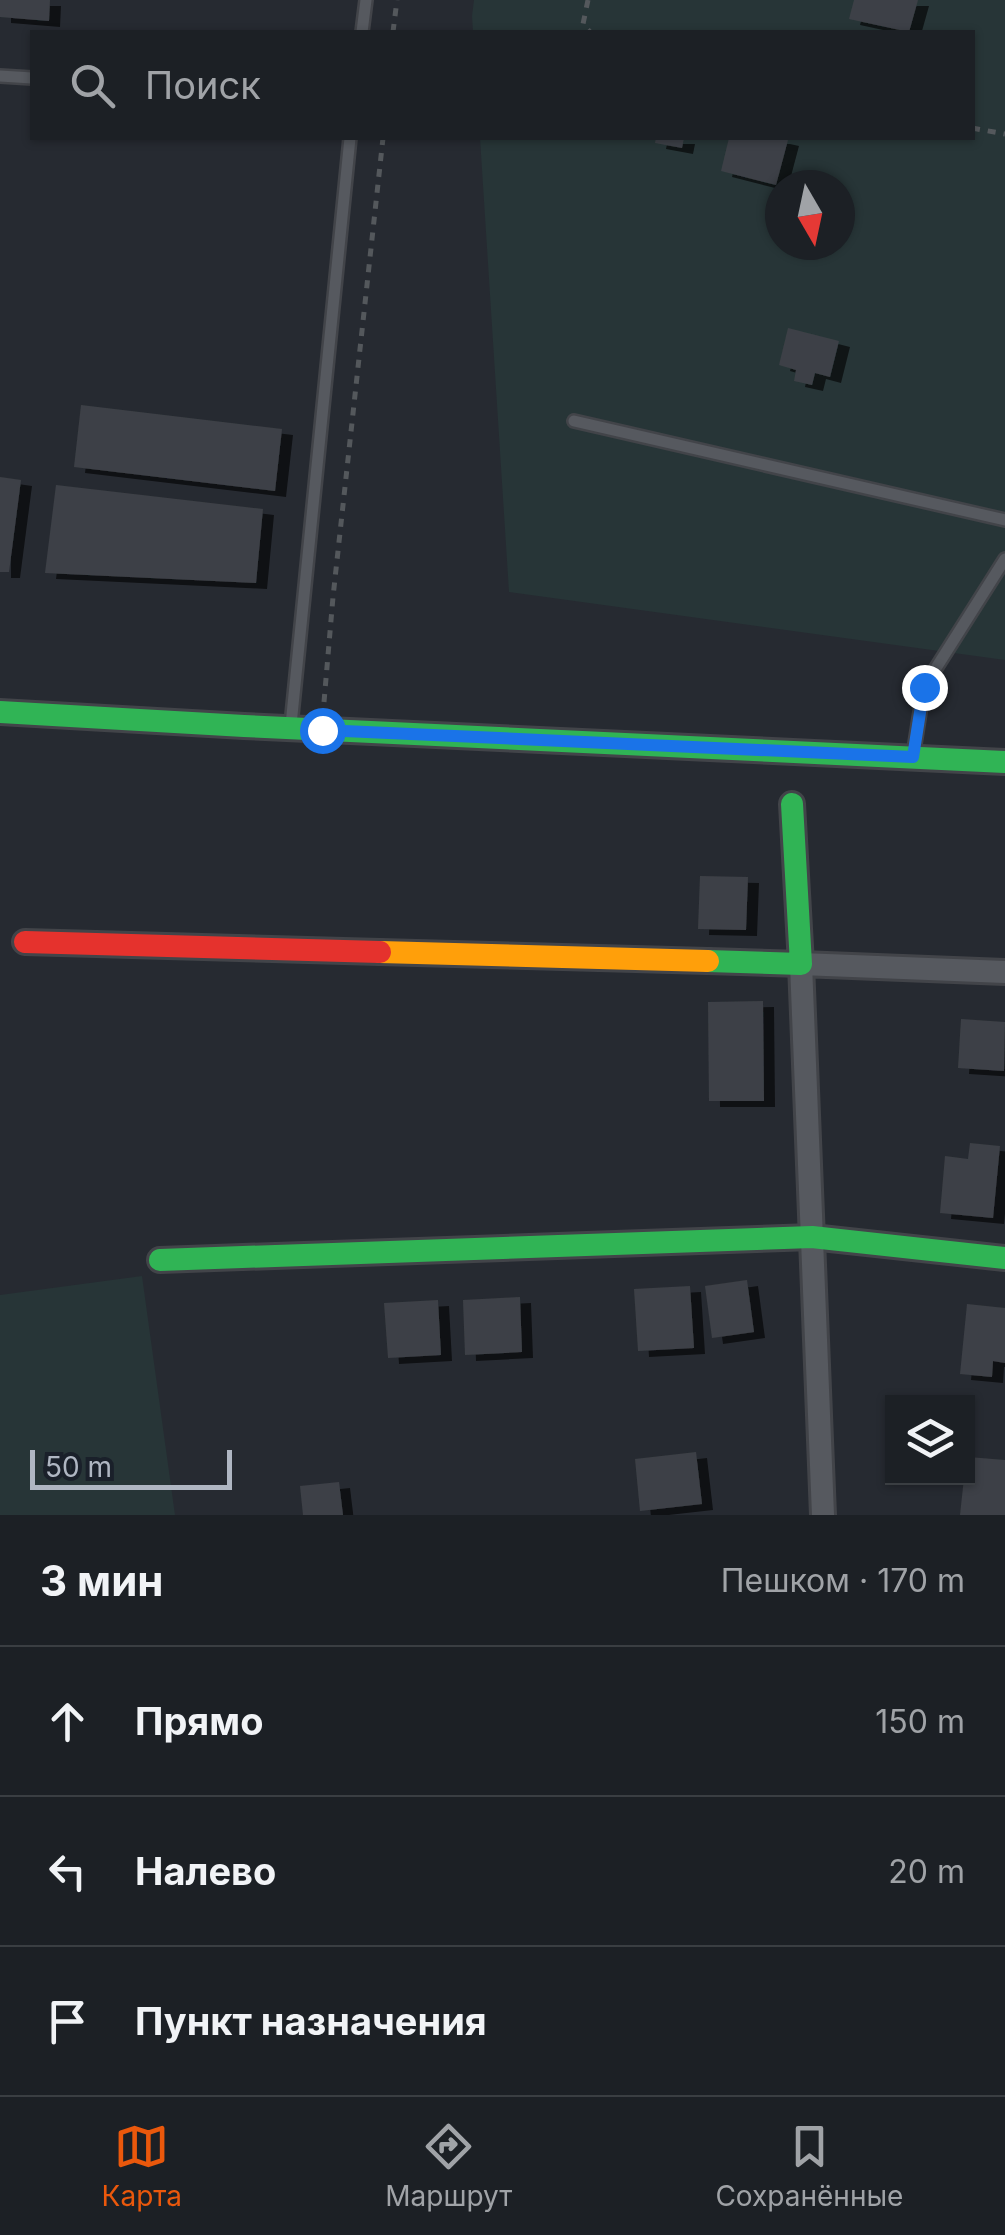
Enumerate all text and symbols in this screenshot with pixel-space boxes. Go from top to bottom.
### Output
search box [30,30,975,140]
icon: search [65,58,120,113]
text: Поиск [145,62,261,108]
north arrow [765,170,855,260]
route end [902,665,948,711]
route start [300,708,346,754]
map controls [885,1395,975,1485]
button: layers [885,1395,975,1485]
scale bar [30,1445,232,1490]
text: 50 m [45,1450,112,1484]
text: 3 мин [40,1555,163,1606]
text: Пешком · 170 m [721,1561,965,1600]
icon: ahead [40,1694,95,1749]
text: Прямо [135,1698,263,1744]
text: 150 m [875,1702,965,1741]
icon: left [40,1844,95,1899]
text: Налево [135,1848,276,1894]
text: 20 m [888,1852,965,1891]
icon: arrive [40,1994,95,2049]
text: Пункт назначения [135,1998,487,2044]
tab: Карта [102,2119,182,2213]
tab: Маршрут [385,2119,512,2213]
tab: Сохранённые [715,2119,903,2213]

